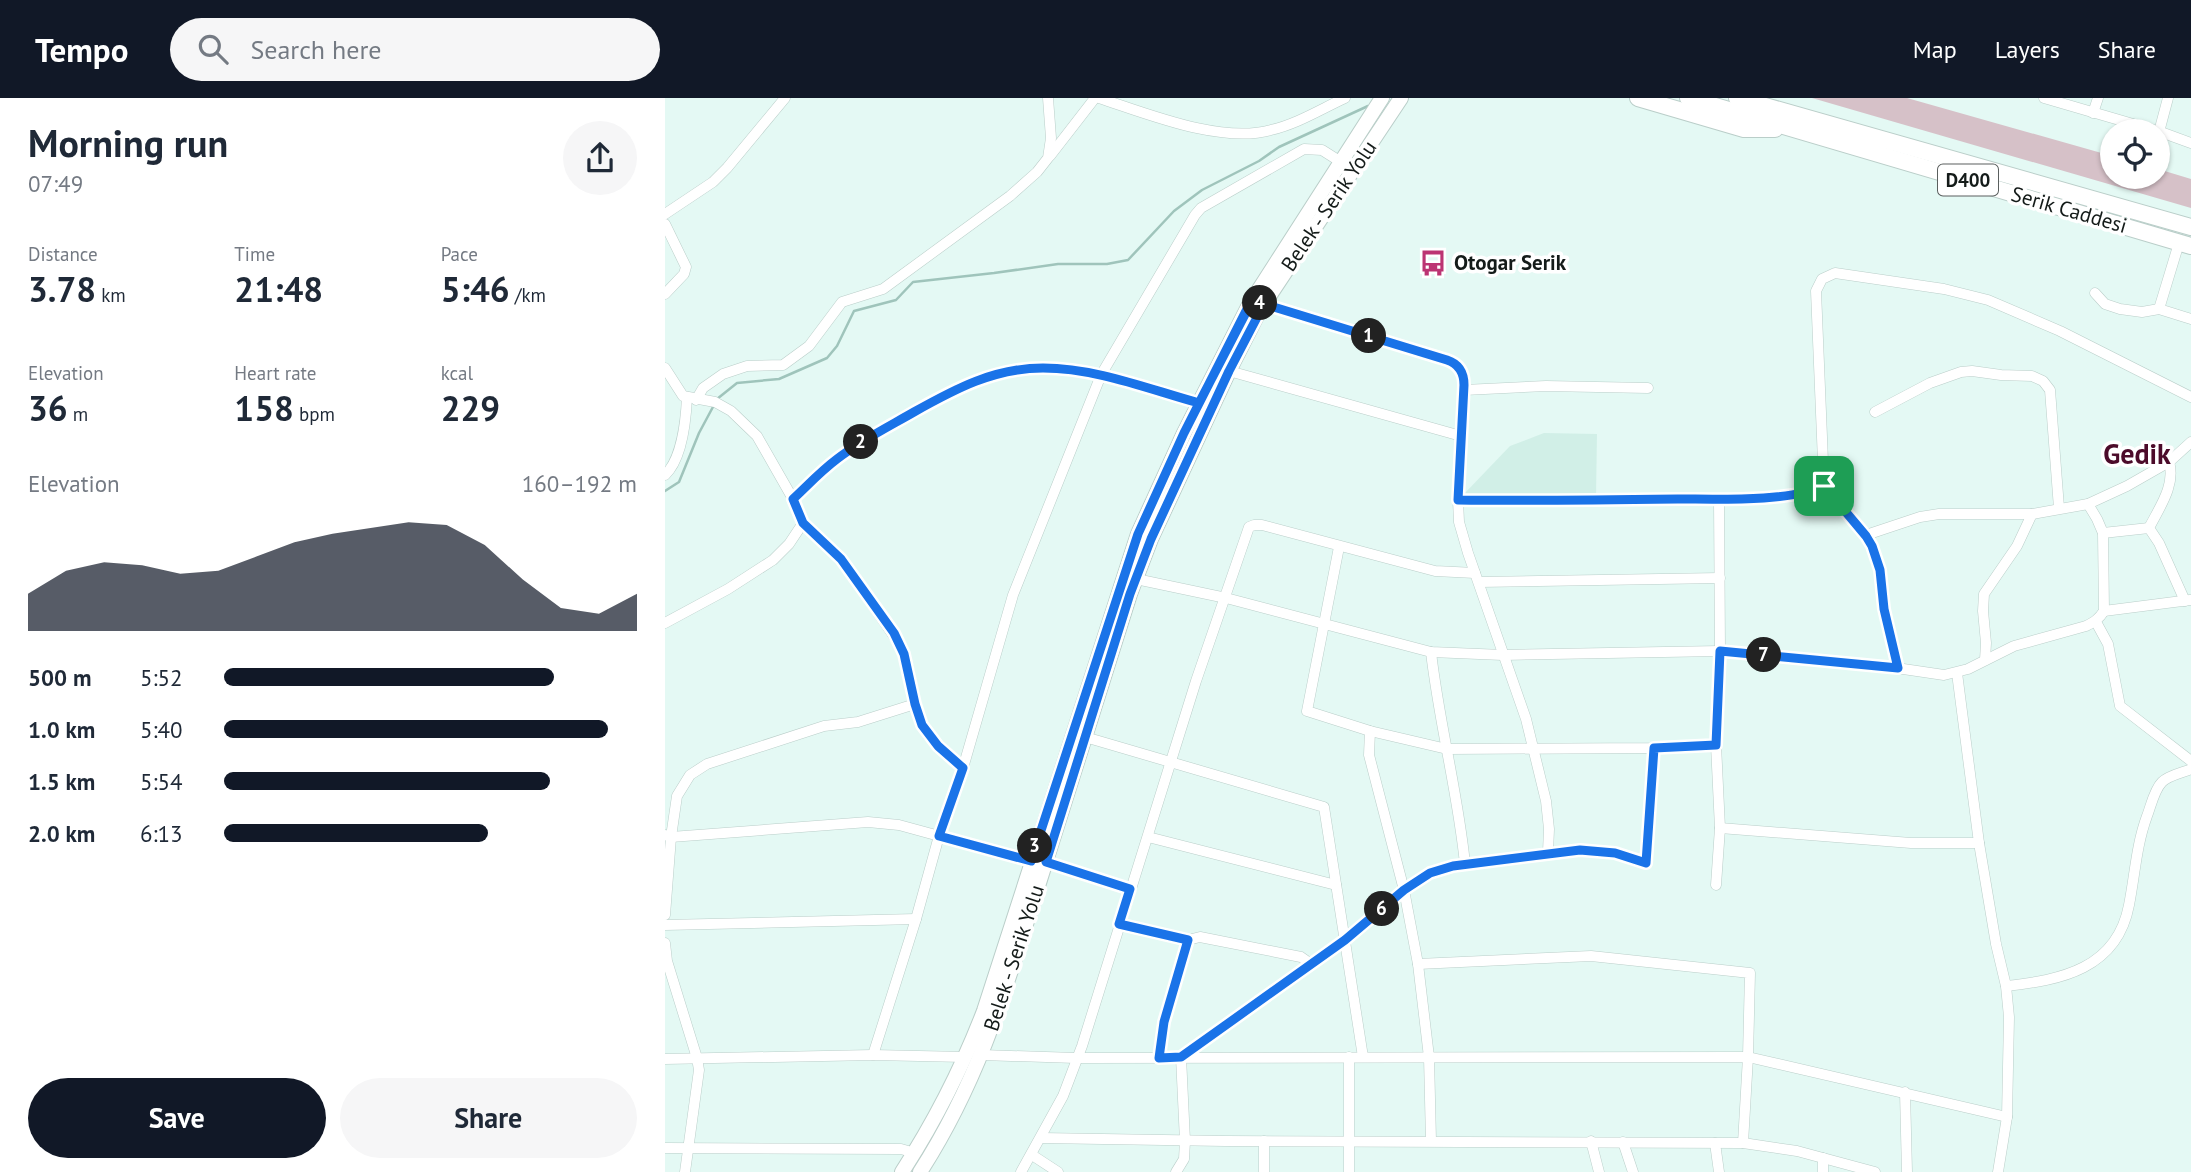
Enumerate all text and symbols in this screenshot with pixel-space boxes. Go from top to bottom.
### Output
search box [170,18,660,81]
text: Tempo [35,28,128,71]
icon: search [194,30,232,68]
text: Search here [250,33,382,66]
text: Map [1913,34,1957,65]
text: Layers [1995,34,2060,65]
text: Share [2098,34,2156,65]
text: Morning run [28,118,228,167]
map controls [2100,119,2170,189]
button: locate [2100,119,2170,189]
button: share [563,121,637,195]
street label: Belek - Serik Yolu [1275,135,1382,276]
road number: D400 [1938,164,1998,195]
text: 07:49 [28,169,83,198]
street label: Serik Caddesi [2008,180,2130,239]
text: Distance [28,242,98,266]
text: Time [234,242,275,266]
text: Pace [441,242,478,266]
bus stop icon: Otogar Serik [1418,248,1448,278]
place label: Otogar Serik [1454,249,1567,276]
text: 3.78 [28,266,96,312]
text: 21:48 [234,266,323,312]
text: 5:46 [441,266,510,312]
text: km [96,283,126,307]
text: /km [510,283,546,307]
pin: 4 [1243,286,1277,320]
text: 4 [1254,290,1265,314]
pin: 1 [1351,318,1387,354]
text: 1 [1363,323,1374,347]
text: Elevation [28,361,104,385]
text: Heart rate [234,361,316,385]
text: kcal [441,361,473,385]
text: 36 [28,385,68,431]
text: 158 [234,385,294,431]
text: 229 [441,385,500,431]
text: m [68,402,88,426]
text: bpm [294,402,335,426]
pin: 2 [843,424,879,460]
text: 2 [855,429,866,453]
district label: Gedik [2103,435,2171,472]
pin [1794,456,1854,516]
icon: arrive [1805,467,1843,505]
text: Elevation [28,469,120,498]
text: 160–192 m [522,469,637,498]
pin: 7 [1747,638,1781,672]
text: 7 [1758,642,1769,666]
text: 500 m [28,663,91,692]
text: 5:52 [140,663,183,692]
text: 1.0 km [28,715,95,744]
text: 5:40 [140,715,183,744]
text: 1.5 km [28,767,95,796]
text: 5:54 [140,767,183,796]
text: 2.0 km [28,819,95,848]
text: 6:13 [140,819,183,848]
pin: 3 [1017,828,1053,864]
text: 3 [1029,833,1040,857]
street label: Belek - Serik Yolu [977,881,1050,1034]
pin: 6 [1365,892,1399,926]
text: 6 [1376,896,1387,920]
button: Save [28,1078,326,1158]
button: Share [340,1078,637,1158]

